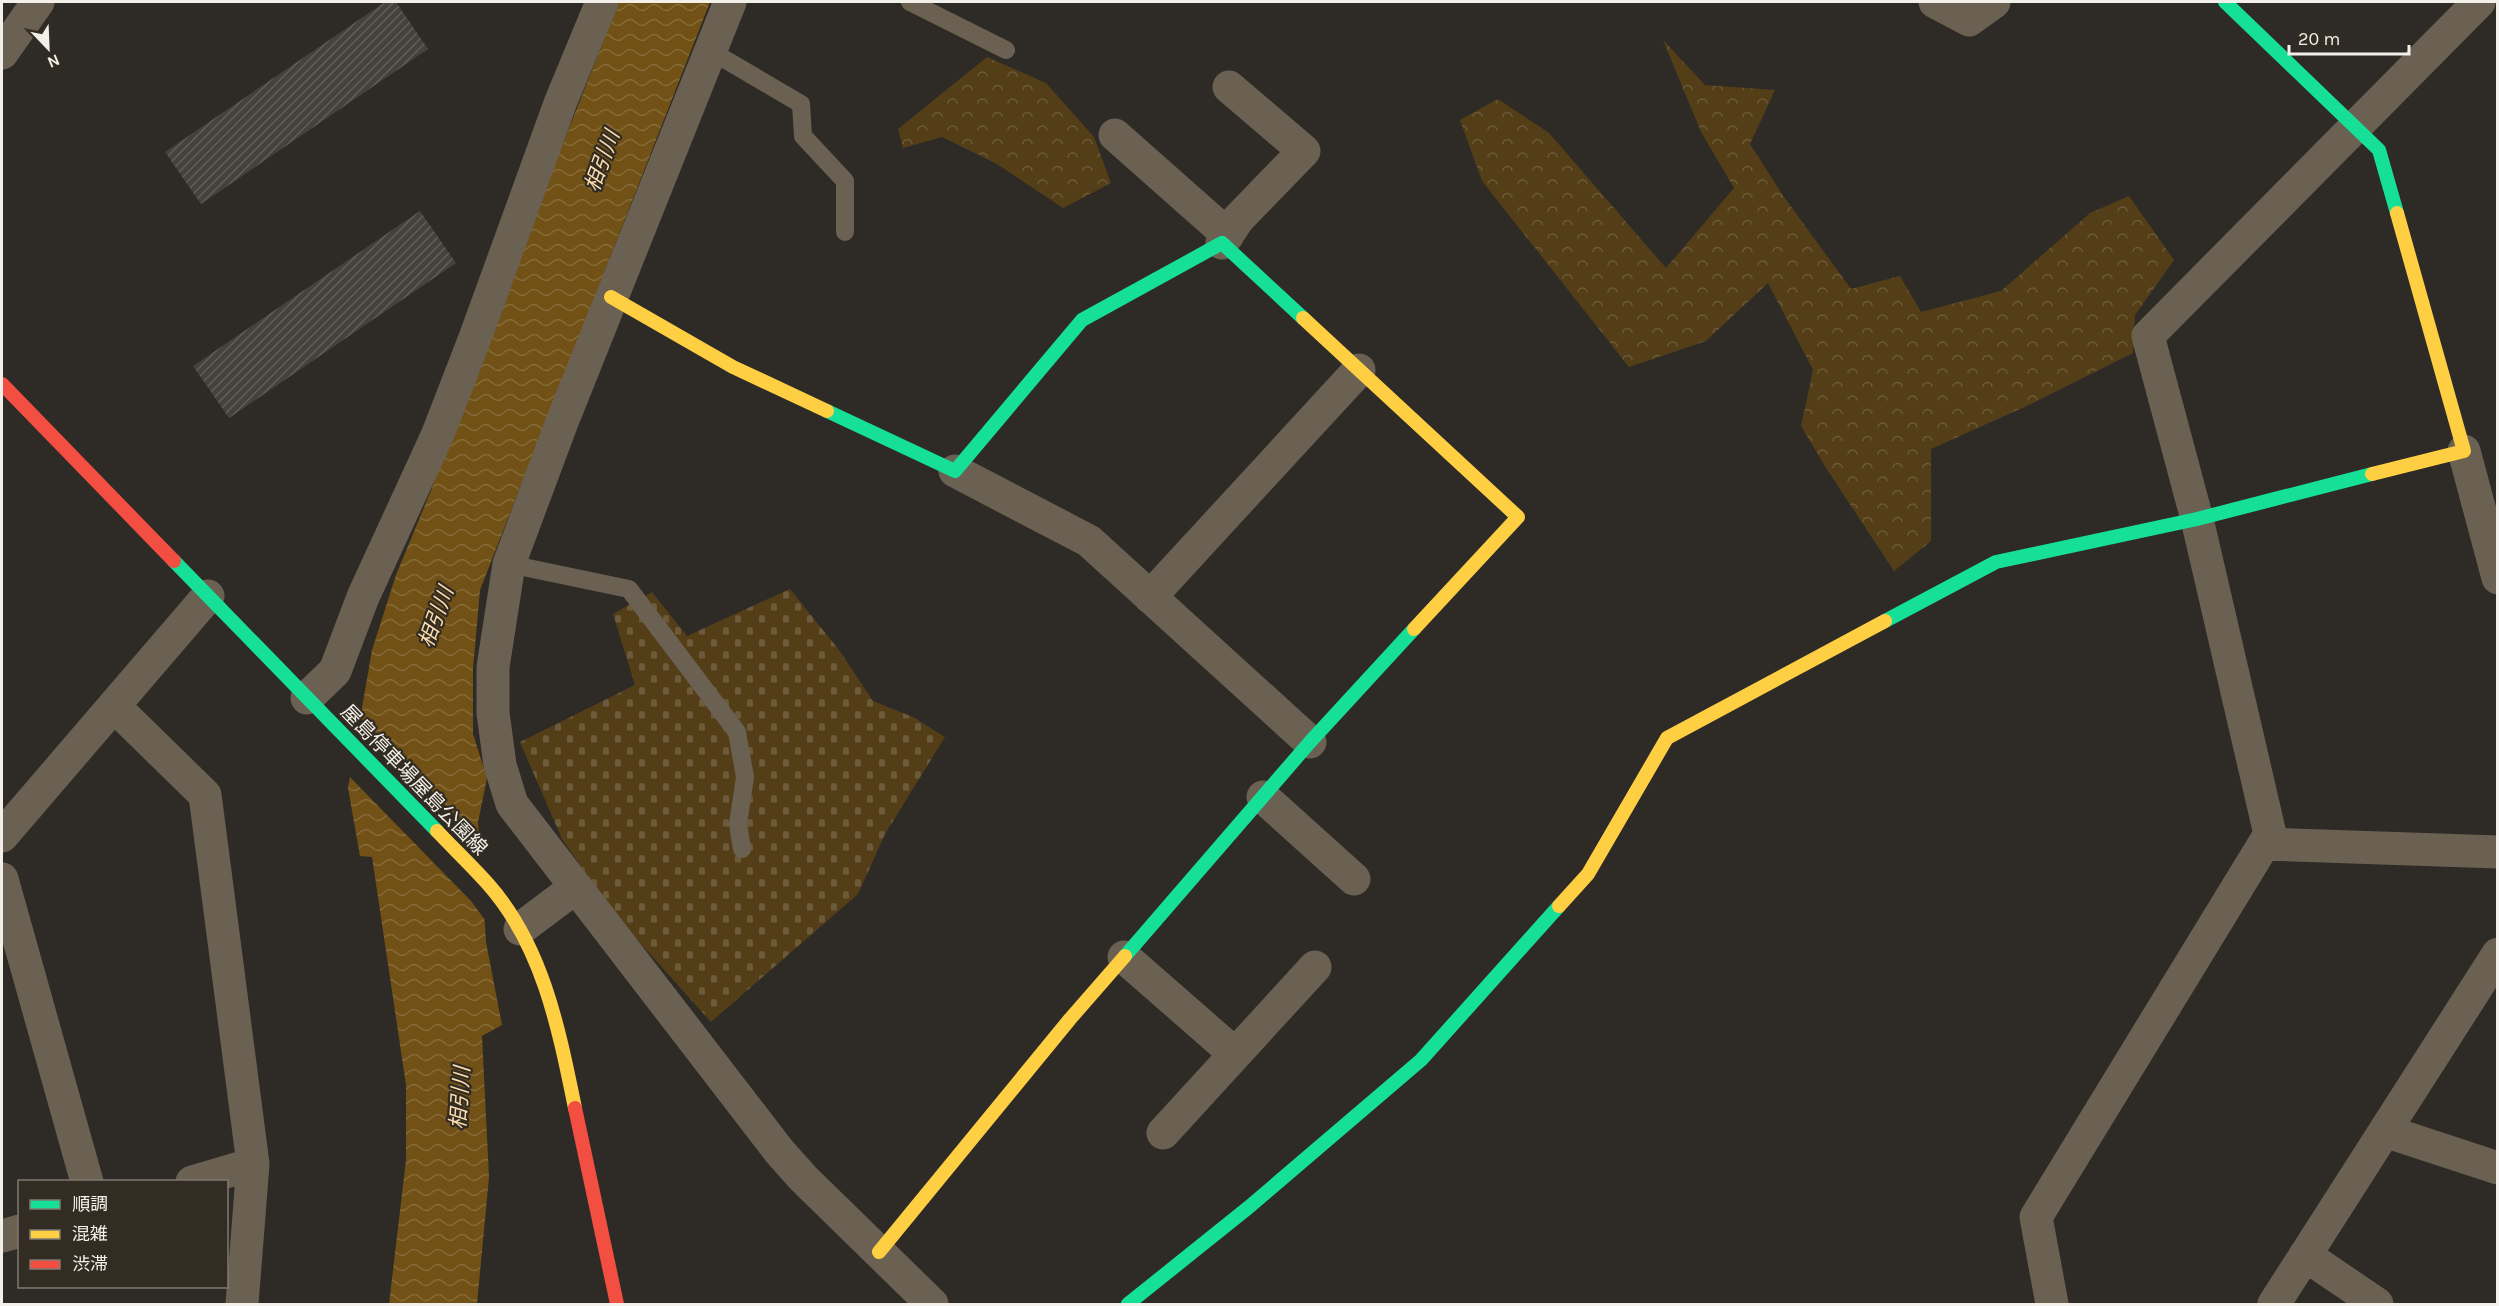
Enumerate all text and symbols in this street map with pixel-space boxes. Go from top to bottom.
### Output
north arrow [18,18,78,78]
scale bar [2289,18,2409,56]
text: 20 m [2298,28,2340,50]
text: N [45,50,63,72]
water label: 相引川 [580,125,625,195]
water label: 相引川 [414,581,459,651]
street label: 屋島停車場屋島公園線 [336,700,492,860]
water label: 相引川 [446,1064,474,1130]
legend [18,1180,228,1288]
text: 順調 [72,1193,108,1215]
text: 混雑 [72,1223,108,1245]
text: 渋滞 [72,1253,108,1275]

